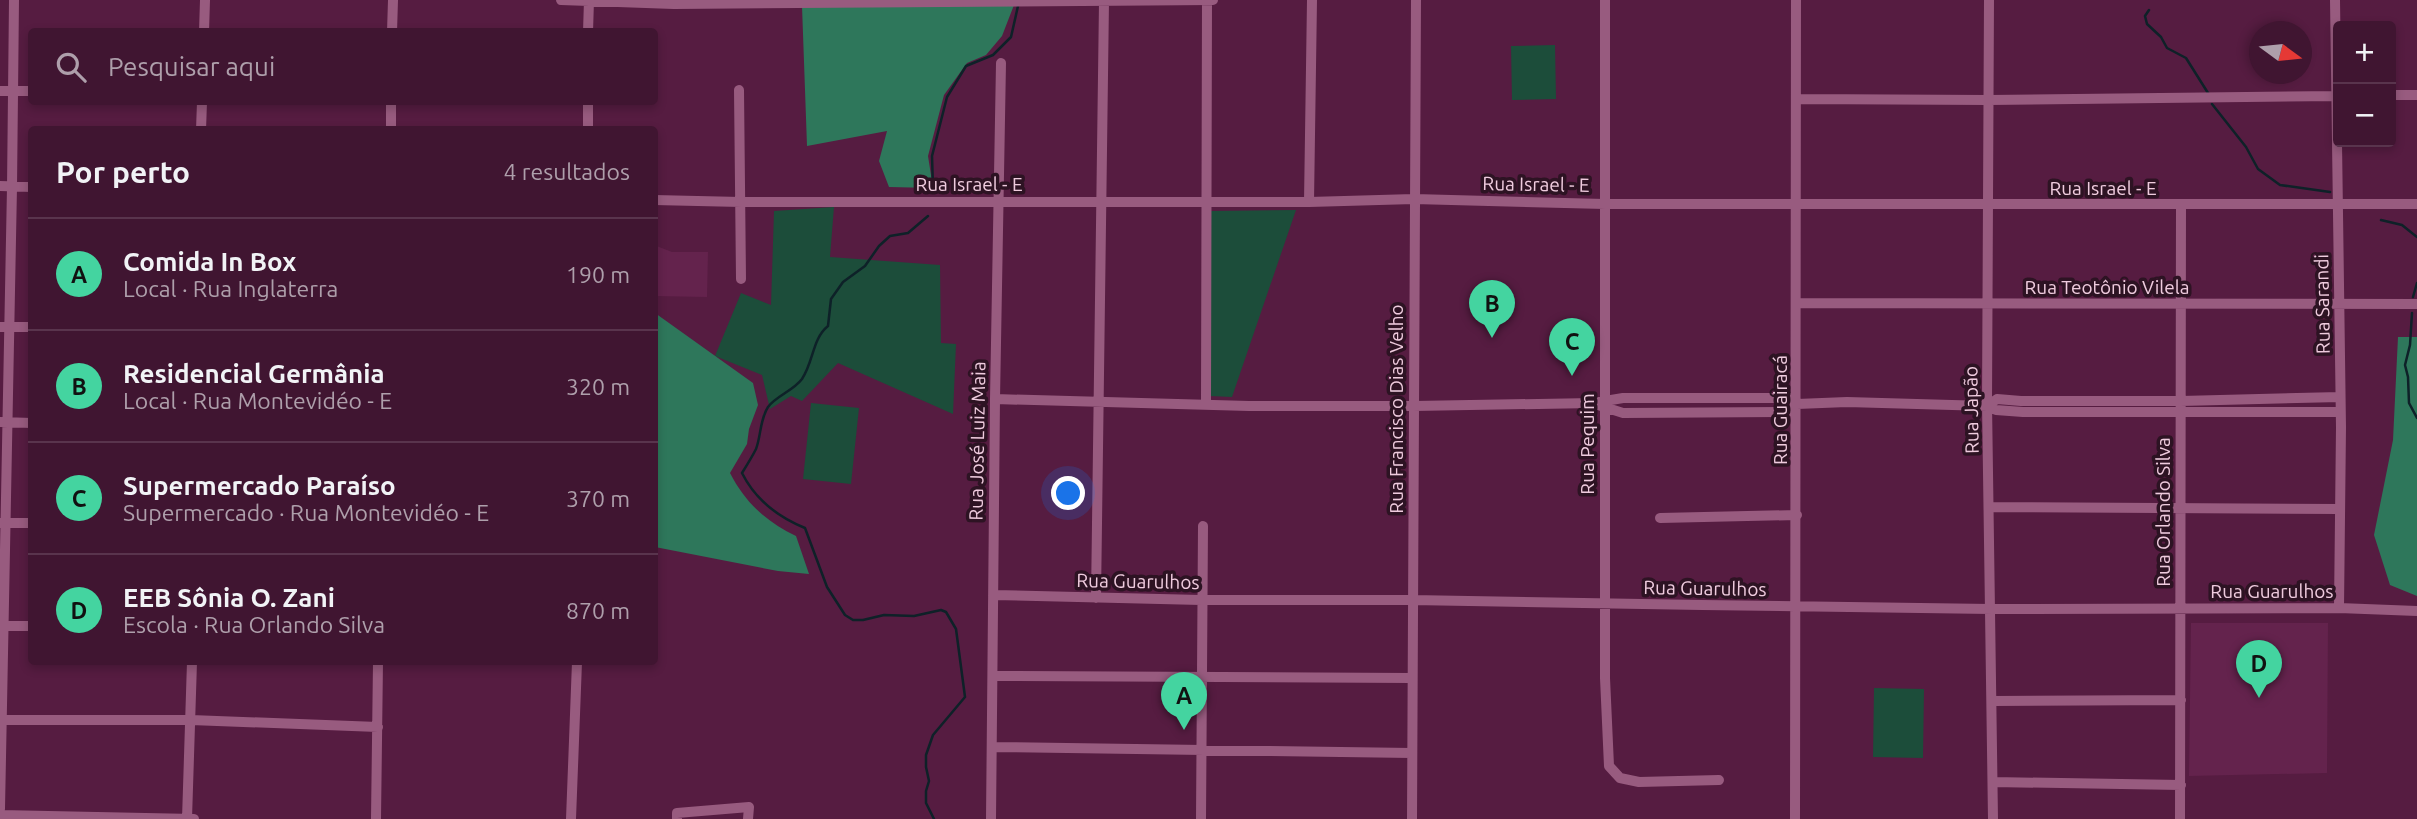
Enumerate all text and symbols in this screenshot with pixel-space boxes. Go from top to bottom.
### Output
north arrow [2249,21,2312,84]
map controls [2333,21,2396,147]
button: + [2333,21,2396,84]
search box [28,28,658,105]
icon: search [52,48,90,86]
text: Pesquisar aqui [108,52,275,81]
button: − [2333,84,2396,147]
text: Por perto [56,155,190,189]
text: 4 resultados [504,159,630,184]
street label: Rua Israel - E [1482,172,1590,196]
street label: Rua Israel - E [915,173,1023,195]
street label: Rua Israel - E [2049,177,2157,199]
text: Comida In Box [123,247,296,276]
street label: Rua Sarandi [2310,254,2334,354]
text: A [71,262,87,287]
text: 190 m [566,262,630,287]
text: Local · Rua Inglaterra [123,276,338,301]
street label: Rua Teotônio Vilela [2024,276,2190,298]
pin: B [1469,280,1515,338]
street label: Rua Francisco Dias Velho [1385,304,1407,514]
pin: C [1549,318,1595,376]
street label: Rua Guairacá [1769,355,1791,465]
text: Residencial Germânia [123,359,385,388]
street label: Rua José Luiz Maia [965,361,989,521]
street label: Rua Japão [1959,366,1983,454]
text: B [71,374,87,399]
text: 320 m [566,374,630,399]
text: Local · Rua Montevidéo - E [123,388,392,413]
street label: Rua Pequim [1576,393,1598,495]
street label: Rua Orlando Silva [2152,437,2174,587]
text: Supermercado Paraíso [123,471,396,500]
your location [1051,476,1085,510]
text: C [72,486,86,511]
text: 370 m [566,486,630,511]
text: Supermercado · Rua Montevidéo - E [123,500,489,525]
street label: Rua Guarulhos [1076,569,1200,593]
street label: Rua Guarulhos [1643,576,1767,600]
street label: Rua Guarulhos [2210,580,2334,602]
text: EEB Sônia O. Zani [123,583,335,612]
text: D [71,598,87,623]
text: 870 m [566,598,630,623]
text: Escola · Rua Orlando Silva [123,612,385,637]
pin: D [2236,640,2282,698]
pin: A [1161,672,1207,730]

